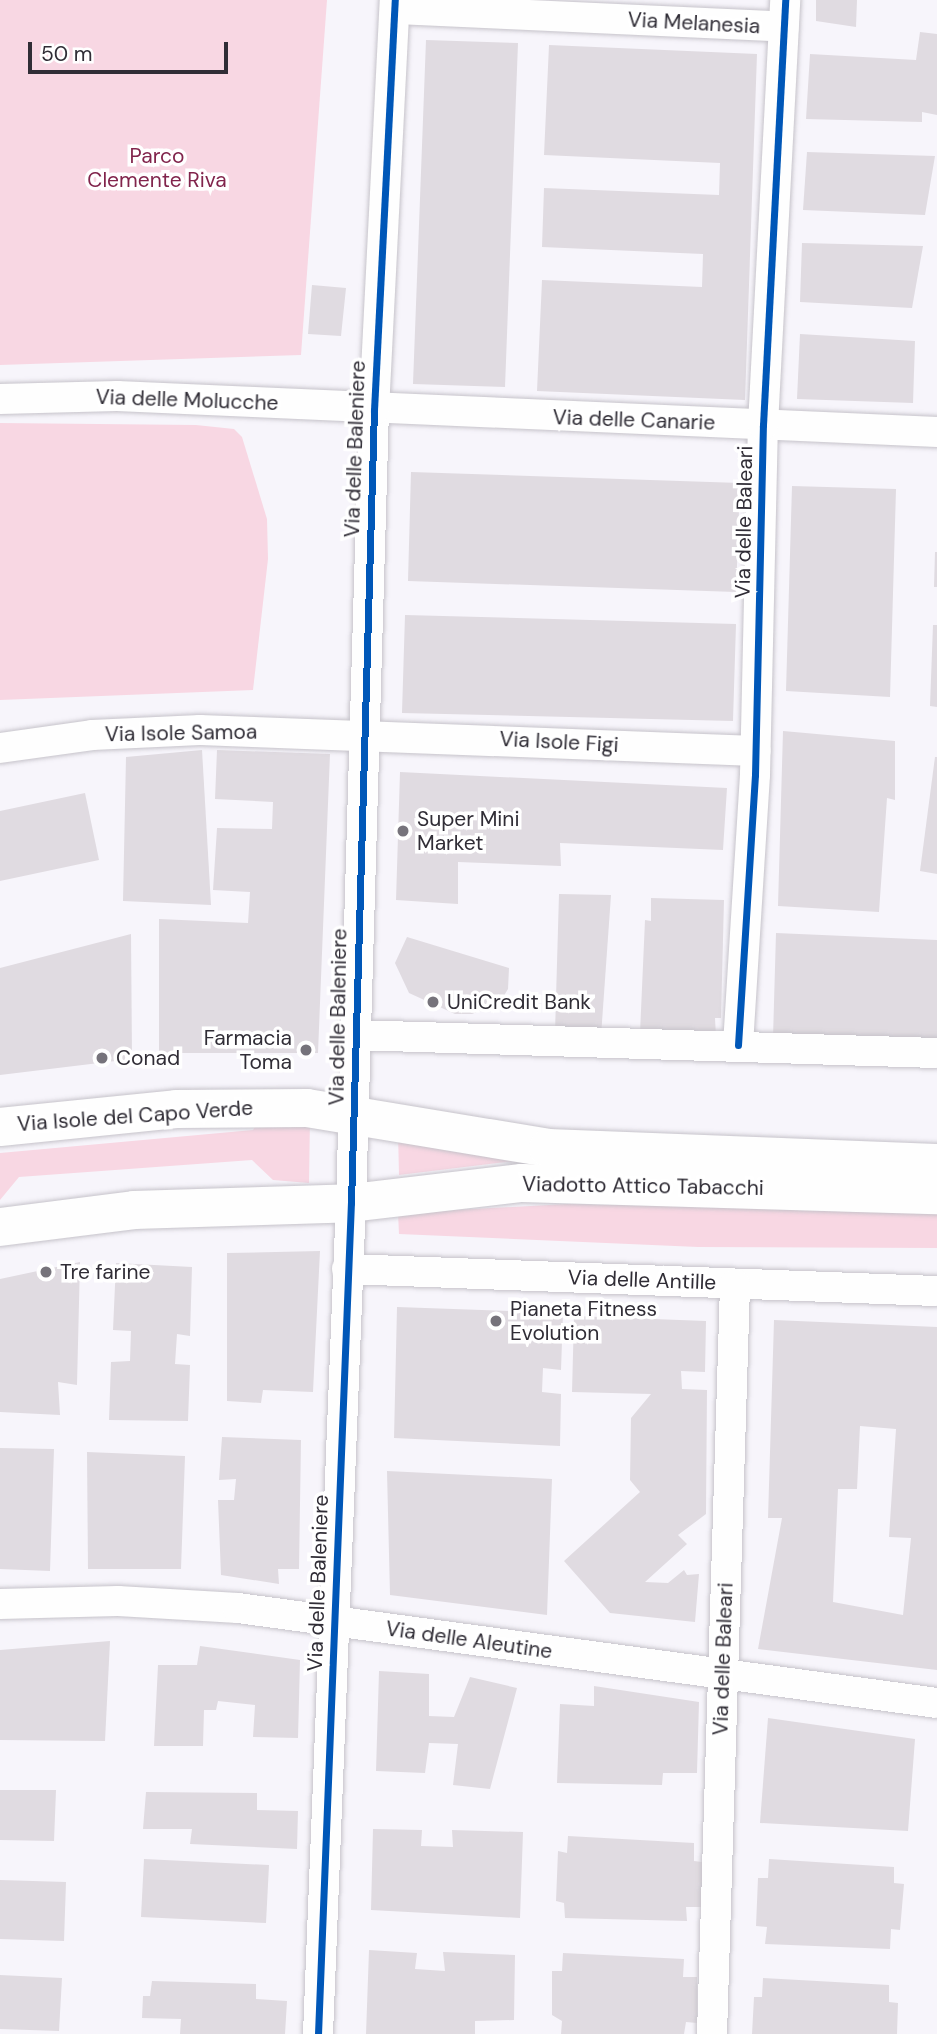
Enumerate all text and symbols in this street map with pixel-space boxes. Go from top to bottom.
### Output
street label: Via Melanesia [627,7,761,39]
scale bar [32,28,231,72]
text: 50 m [41,40,92,68]
park label: Parco Clemente Riva [87,143,227,193]
street label: Via delle Baleniere [339,360,371,538]
street label: Via delle Molucche [95,384,279,416]
street label: Via delle Canarie [552,405,716,435]
street label: Via delle Baleari [730,445,758,599]
street label: Via Isole Samoa [105,719,257,747]
street label: Via Isole Figi [499,726,619,758]
place label: Super Mini Market [417,806,519,856]
marker: Super Mini Market [395,823,411,839]
street label: Via delle Baleniere [324,928,352,1106]
place label: UniCredit Bank [447,989,591,1015]
marker: UniCredit Bank [425,994,441,1010]
place label: Farmacia Toma [204,1025,292,1075]
marker: Farmacia Toma [298,1042,314,1058]
place label: Conad [116,1045,180,1071]
marker: Conad [94,1050,110,1066]
street label: Via Isole del Capo Verde [16,1095,254,1137]
street label: Viadotto Attico Tabacchi [522,1171,764,1201]
place label: Tre farine [60,1259,150,1285]
marker: Tre farine [38,1264,54,1280]
street label: Via delle Antille [567,1265,717,1295]
place label: Pianeta Fitness Evolution [510,1296,657,1346]
marker: Pianeta Fitness Evolution [488,1313,504,1329]
street label: Via delle Baleniere [302,1494,334,1672]
street label: Via delle Baleari [708,1582,738,1736]
street label: Via delle Aleutine [384,1616,554,1664]

